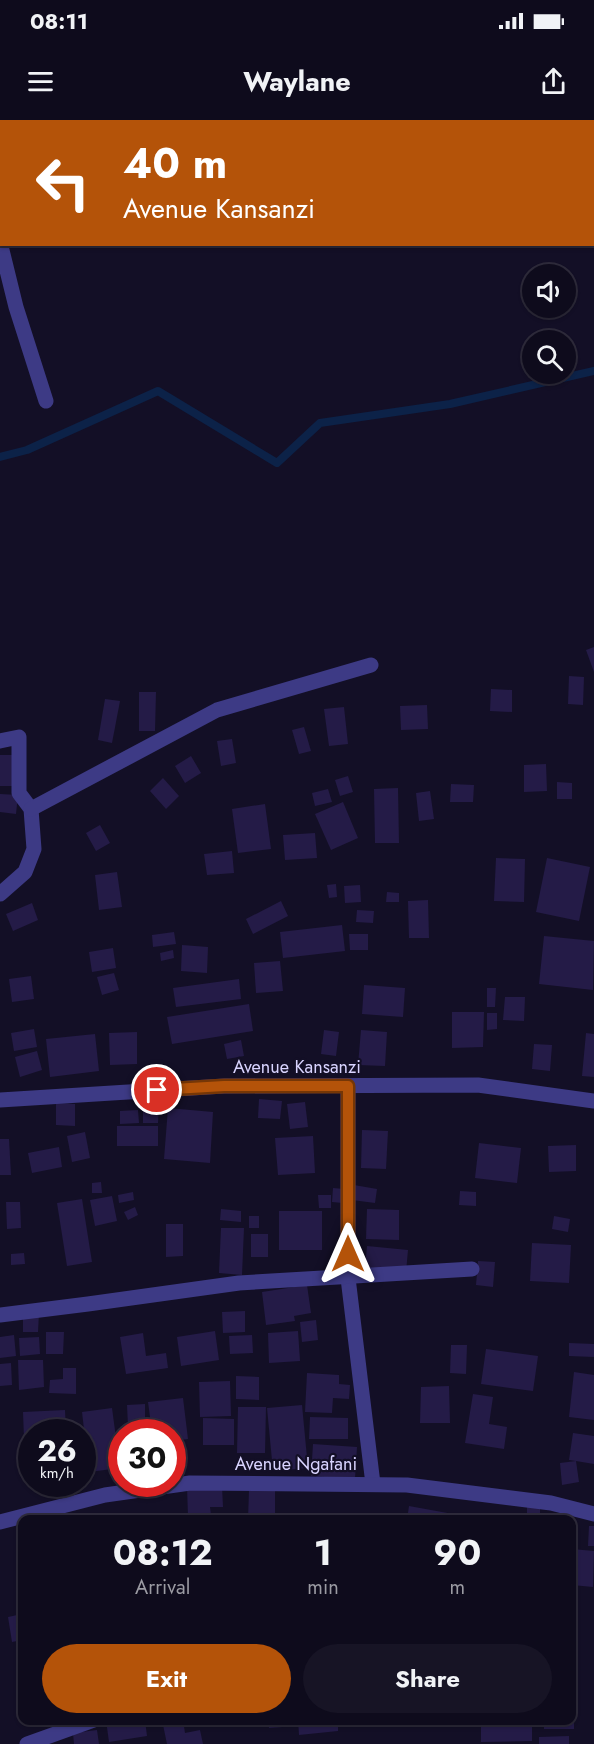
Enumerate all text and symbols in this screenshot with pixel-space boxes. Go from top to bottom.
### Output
text: 08:11 [30,5,88,37]
text: Waylane [243,62,351,101]
icon: menu [24,65,57,98]
icon: share [537,65,570,98]
text: 40 m [123,133,227,194]
icon: left [24,144,102,222]
text: Avenue Kansanzi [123,189,315,228]
map controls [522,264,576,384]
button: sound [522,264,576,318]
button: search [522,330,576,384]
street label: Avenue Kansanzi [233,1054,361,1080]
pin [131,1064,182,1115]
icon: arrive [140,1073,173,1106]
position arrow [316,1222,380,1286]
speed limit sign: 30 [108,1419,186,1497]
text: 26 [37,1429,77,1472]
street label: Avenue Ngafani [235,1451,357,1477]
text: km/h [40,1462,74,1484]
text: 08:12 [113,1526,213,1578]
text: 1 [314,1526,332,1578]
text: 90 [433,1526,481,1578]
text: Arrival [135,1573,190,1602]
text: min [307,1573,339,1602]
text: m [450,1573,465,1602]
button: Exit [42,1644,291,1713]
button: Share [303,1644,552,1713]

